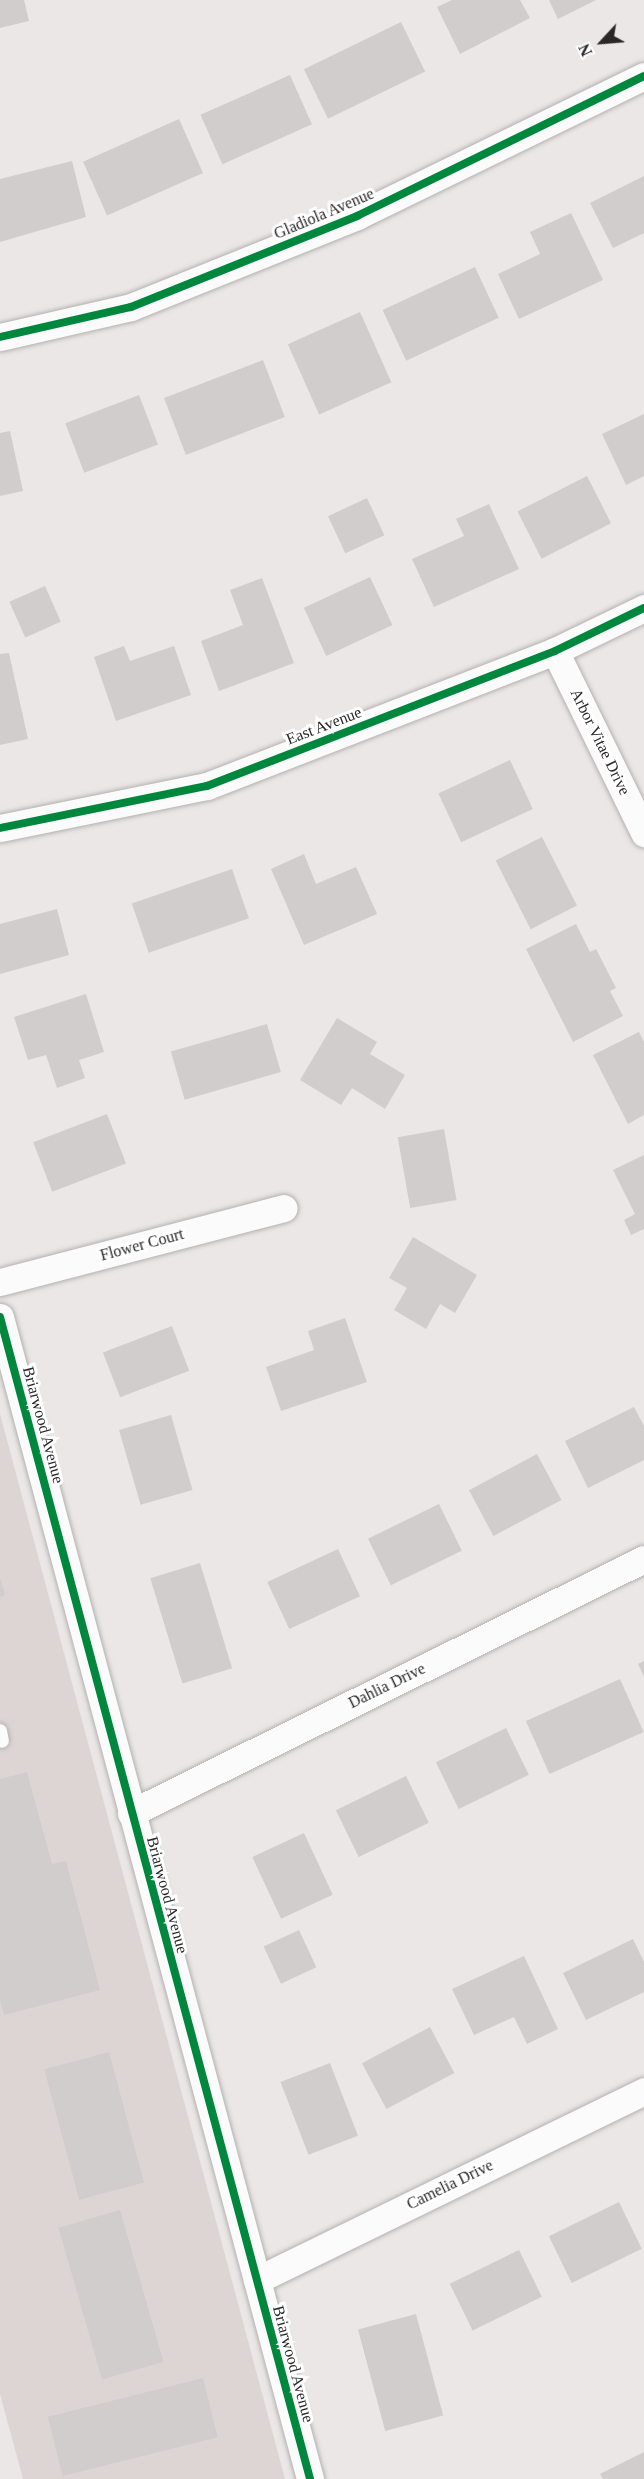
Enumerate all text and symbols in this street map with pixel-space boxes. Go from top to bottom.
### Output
north arrow [572,12,632,72]
text: N [575,41,596,59]
street label: Gladiola Avenue [271,184,377,244]
street label: Arbor Vitae Drive [566,686,634,798]
street label: East Avenue [283,703,365,749]
street label: Flower Court [98,1225,186,1265]
street label: Briarwood Avenue [18,1364,68,1486]
street label: Dahlia Drive [345,1659,429,1713]
street label: Briarwood Avenue [142,1834,192,1956]
street label: Camelia Drive [404,2156,496,2214]
street label: Briarwood Avenue [268,2303,318,2425]

